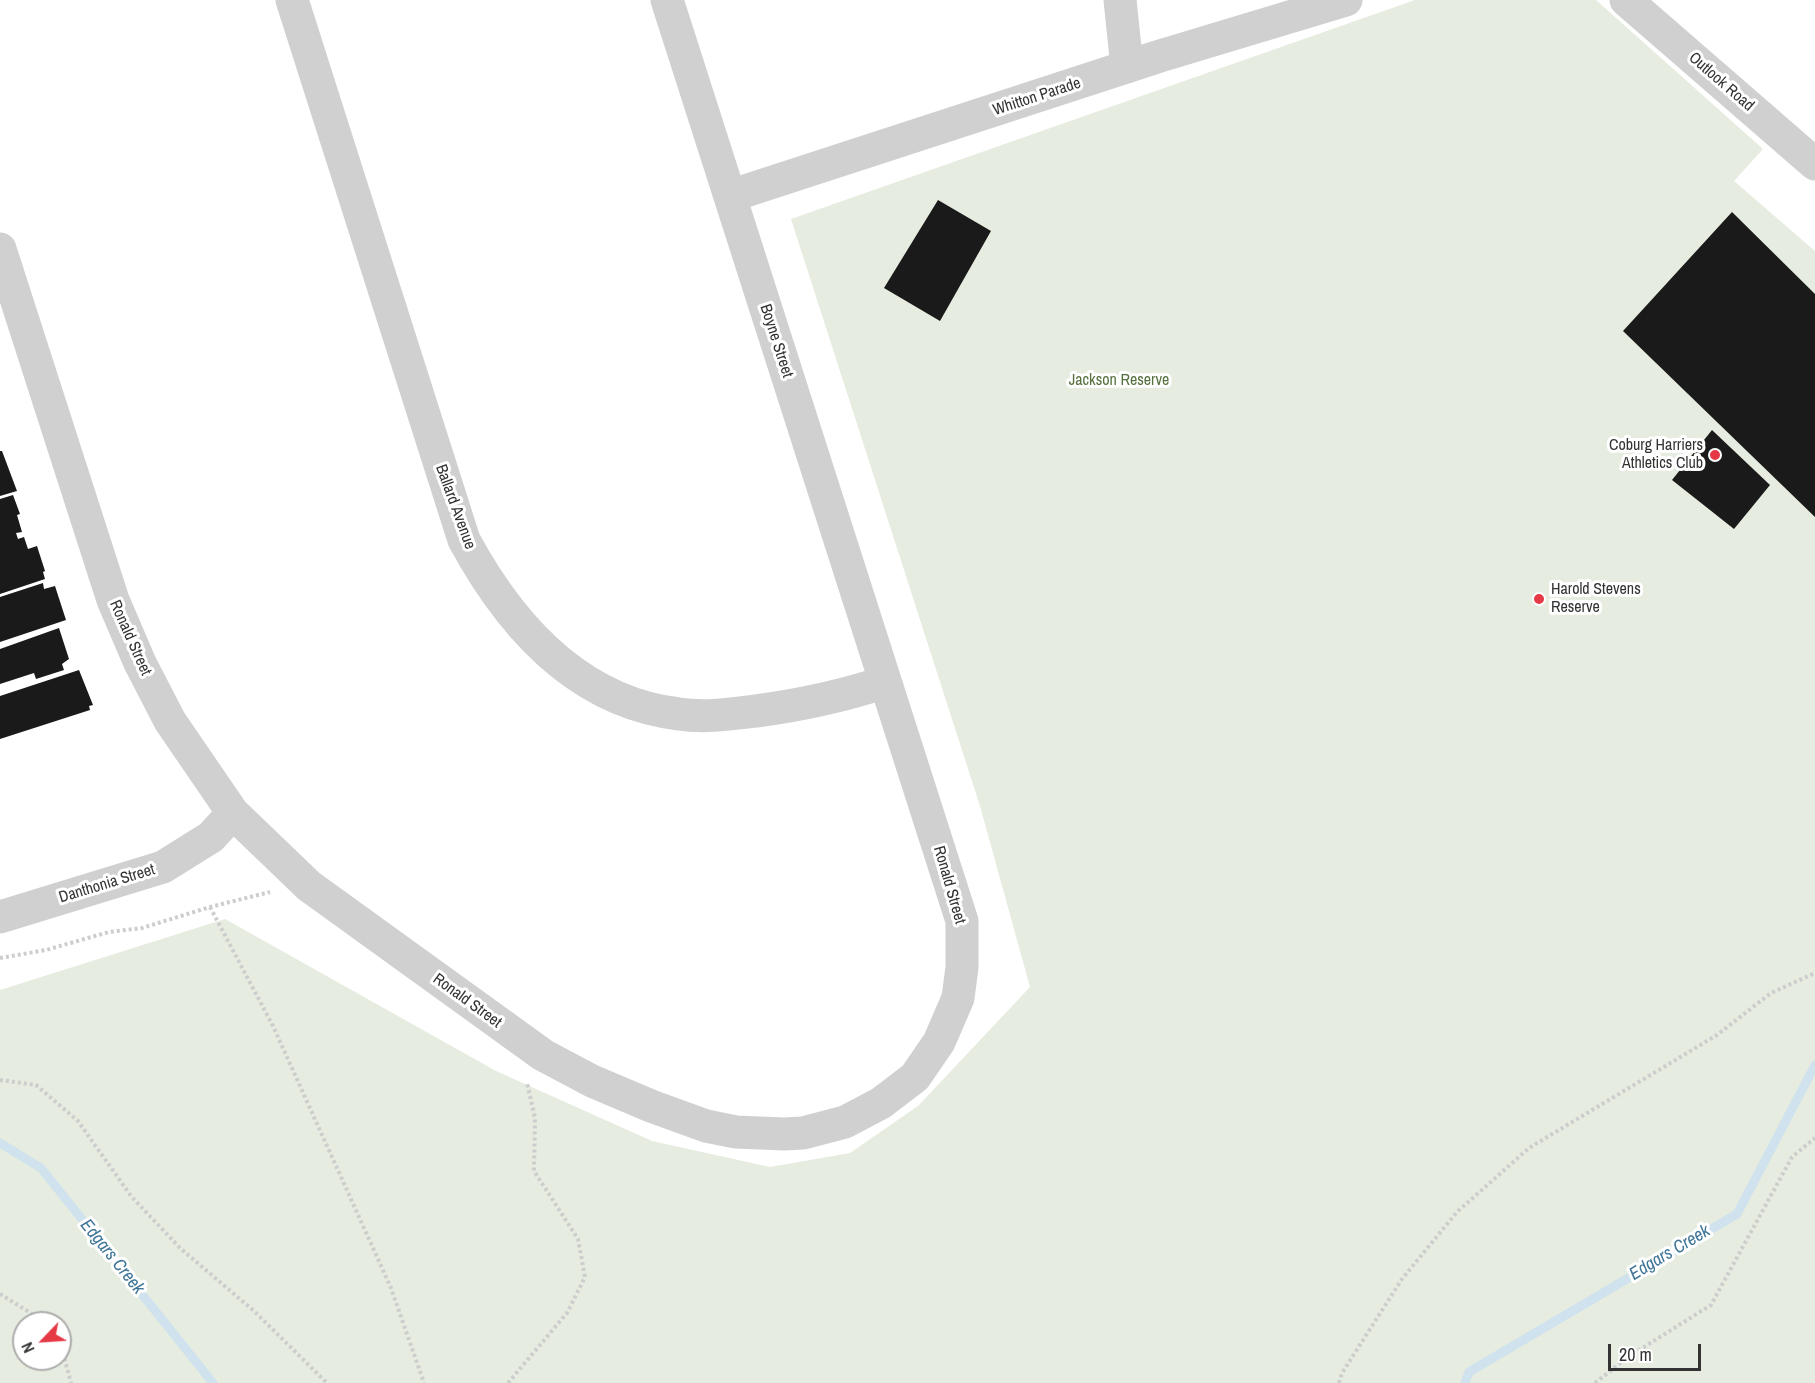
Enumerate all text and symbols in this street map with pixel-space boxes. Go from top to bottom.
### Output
street label: Outlook Road [1684,48,1758,116]
street label: Whitton Parade [991,74,1083,120]
street label: Boyne Street [755,302,797,380]
park label: Jackson Reserve [1069,371,1169,391]
place label: Coburg Harriers Athletics Club [1609,436,1703,474]
marker: Coburg Harriers Athletics Club [1708,448,1722,462]
street label: Ballard Avenue [431,462,479,552]
place label: Harold Stevens Reserve [1551,580,1641,618]
marker: Harold Stevens Reserve [1532,592,1546,606]
street label: Ronald Street [105,597,155,679]
street label: Ronald Street [929,844,969,926]
street label: Danthonia Street [57,860,157,908]
street label: Ronald Street [429,970,505,1032]
water label: Edgars Creek [75,1215,149,1299]
water label: Edgars Creek [1626,1221,1714,1285]
north arrow [12,1311,72,1371]
scale bar [1611,1332,1704,1370]
text: N [16,1339,39,1357]
text: 20 m [1619,1342,1652,1367]

